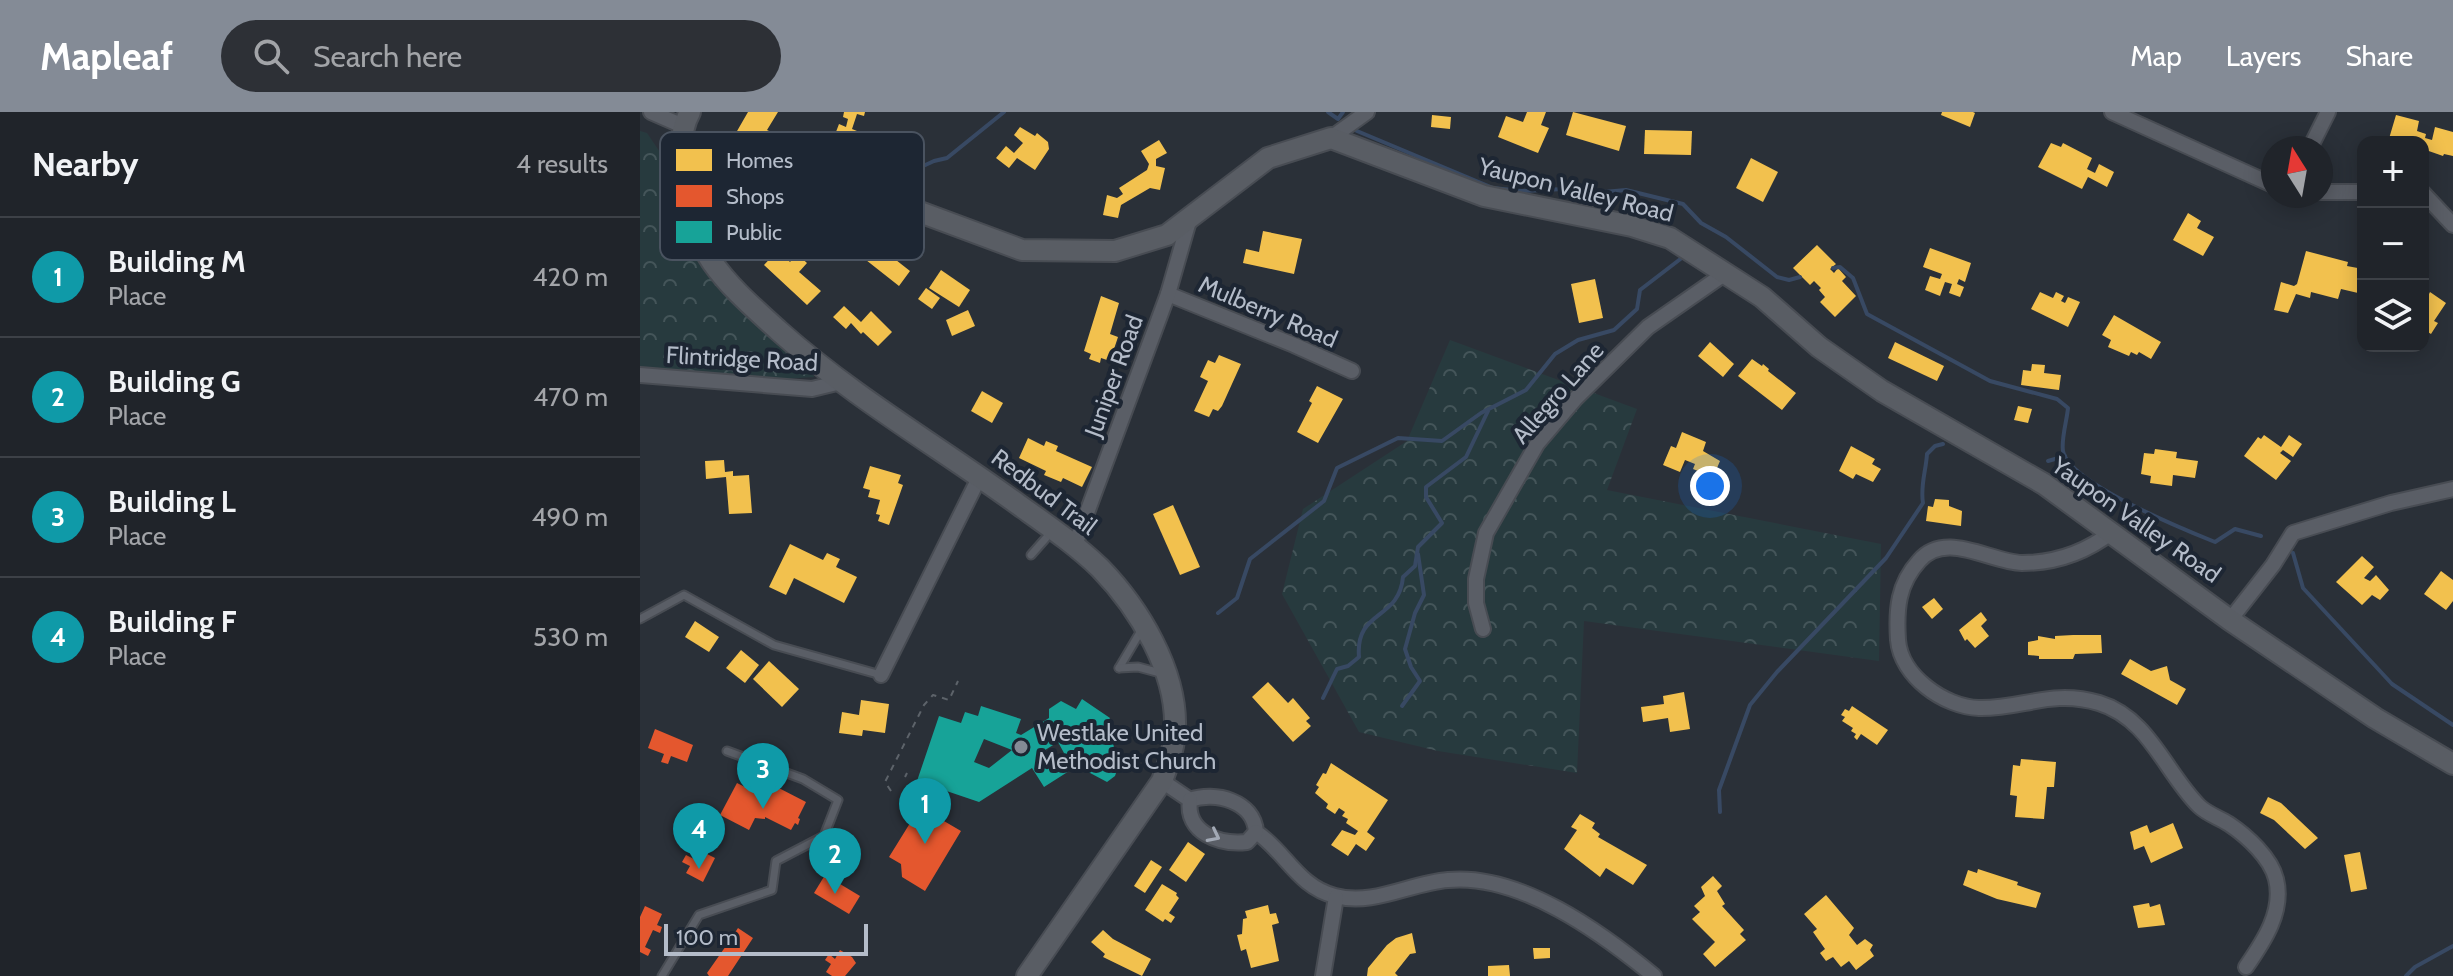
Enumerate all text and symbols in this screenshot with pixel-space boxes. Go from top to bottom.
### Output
search box [221,20,781,92]
text: Mapleaf [40,33,173,80]
icon: search [249,34,293,78]
text: Search here [313,38,462,75]
text: Map [2130,39,2182,73]
text: Layers [2226,39,2301,73]
text: Share [2345,39,2413,73]
legend [660,132,924,260]
north arrow [2261,136,2333,208]
map controls [2357,136,2429,352]
button: + [2357,136,2429,208]
text: Nearby [32,143,139,185]
text: Homes [726,147,793,174]
text: 4 results [516,148,608,180]
street label: Yaupon Valley Road [1475,151,1676,228]
text: Shops [726,183,784,210]
button: − [2357,208,2429,280]
text: Public [726,219,782,246]
text: Building M [108,243,246,280]
text: 1 [53,261,63,293]
text: 420 m [533,261,608,293]
street label: Mulberry Road [1195,269,1342,354]
text: Place [108,280,166,312]
button: layers [2357,280,2429,352]
street label: Juniper Road [1078,311,1149,442]
street label: Allegro Lane [1506,336,1610,449]
street label: Flintridge Road [665,340,819,377]
text: Building G [108,363,241,400]
text: 2 [51,381,65,413]
text: 470 m [533,381,608,413]
text: Place [108,400,166,432]
street label: Redbud Trail [986,443,1103,541]
street label: Yaupon Valley Road [2045,450,2226,589]
your location [1690,466,1730,506]
text: Building L [108,483,236,520]
text: 3 [51,501,65,533]
text: 490 m [531,501,608,533]
text: Place [108,520,166,552]
text: Building F [108,603,237,640]
text: 4 [50,621,66,653]
text: 530 m [533,621,608,653]
text: Place [108,640,166,672]
place label: Westlake United Methodist Church [1037,718,1216,775]
marker: Westlake United Methodist Church [1012,738,1030,756]
pin: 3 [737,743,789,809]
pin: 1 [899,778,951,844]
pin: 4 [673,803,725,869]
one-way arrow [1206,827,1220,842]
pin: 2 [809,828,861,894]
scale bar [664,920,868,956]
text: 100 m [676,924,738,951]

